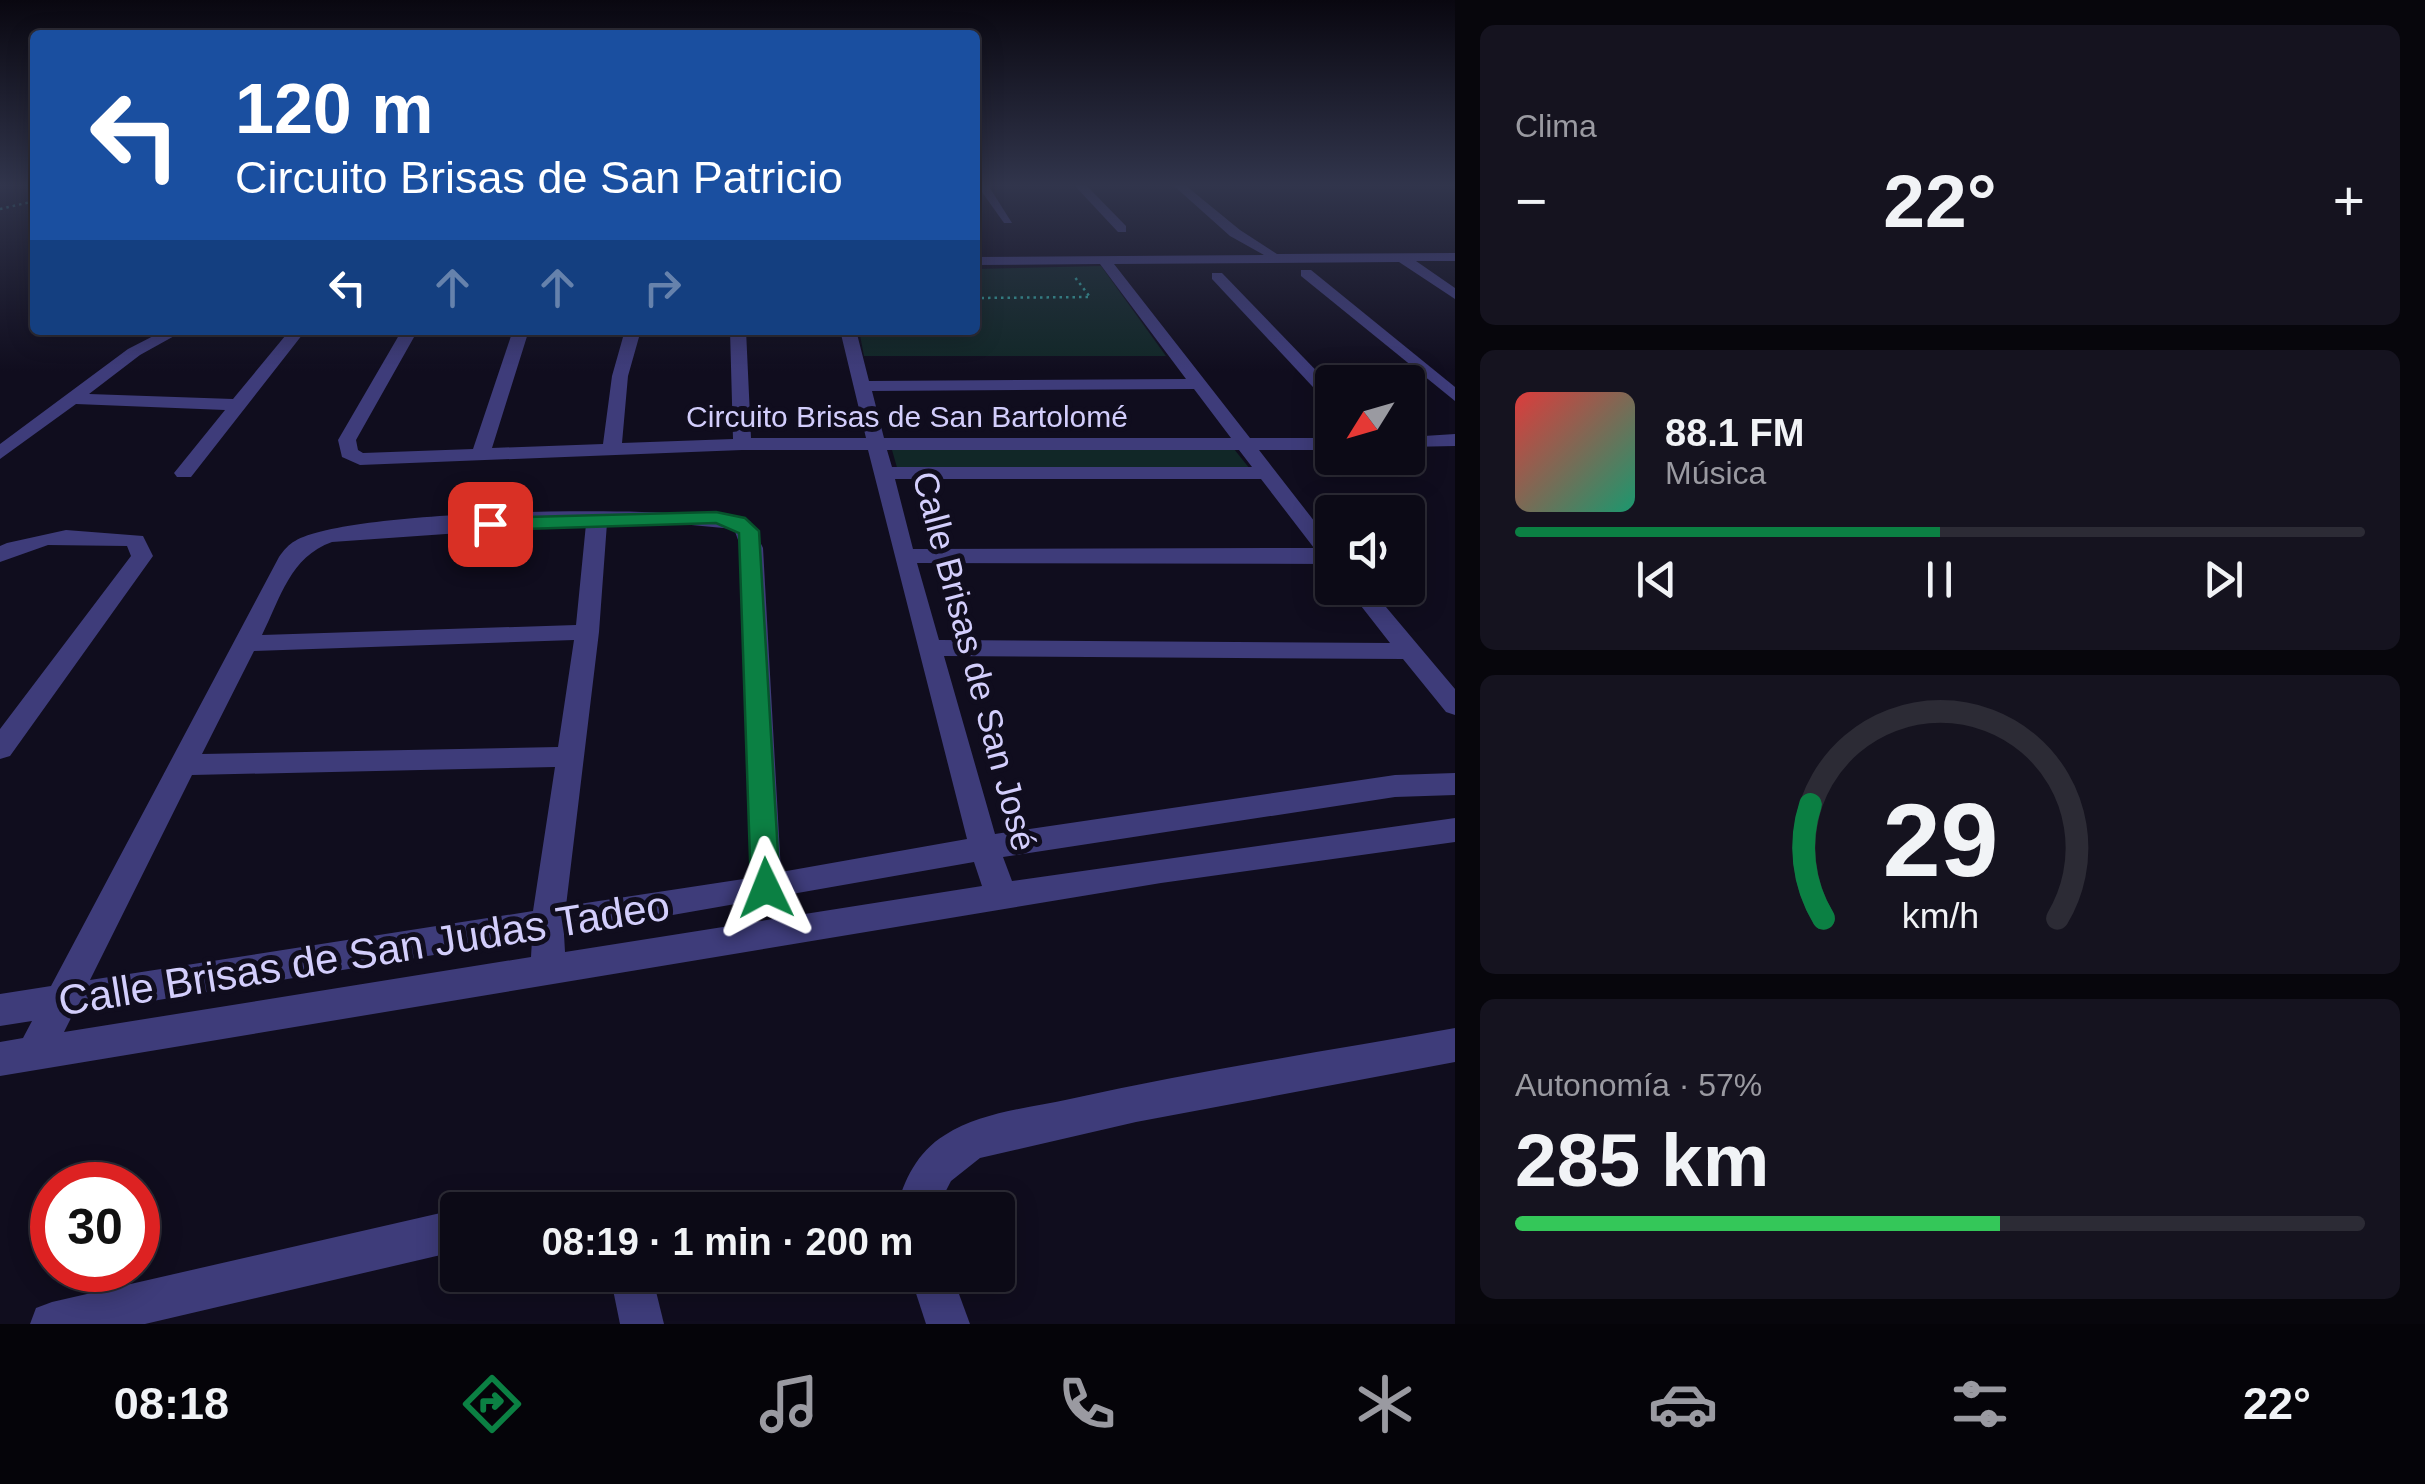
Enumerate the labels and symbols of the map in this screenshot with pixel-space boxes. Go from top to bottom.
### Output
north arrow [1315,365,1425,475]
street label: Circuito Brisas de San Bartolomé [686,400,1128,433]
street label: Calle Brisas de San José [906,467,1044,855]
pin [448,482,533,567]
position arrow [714,836,818,940]
street label: Calle Brisas de San Judas Tadeo [55,881,673,1025]
speed limit sign: 30 [30,1162,160,1292]

